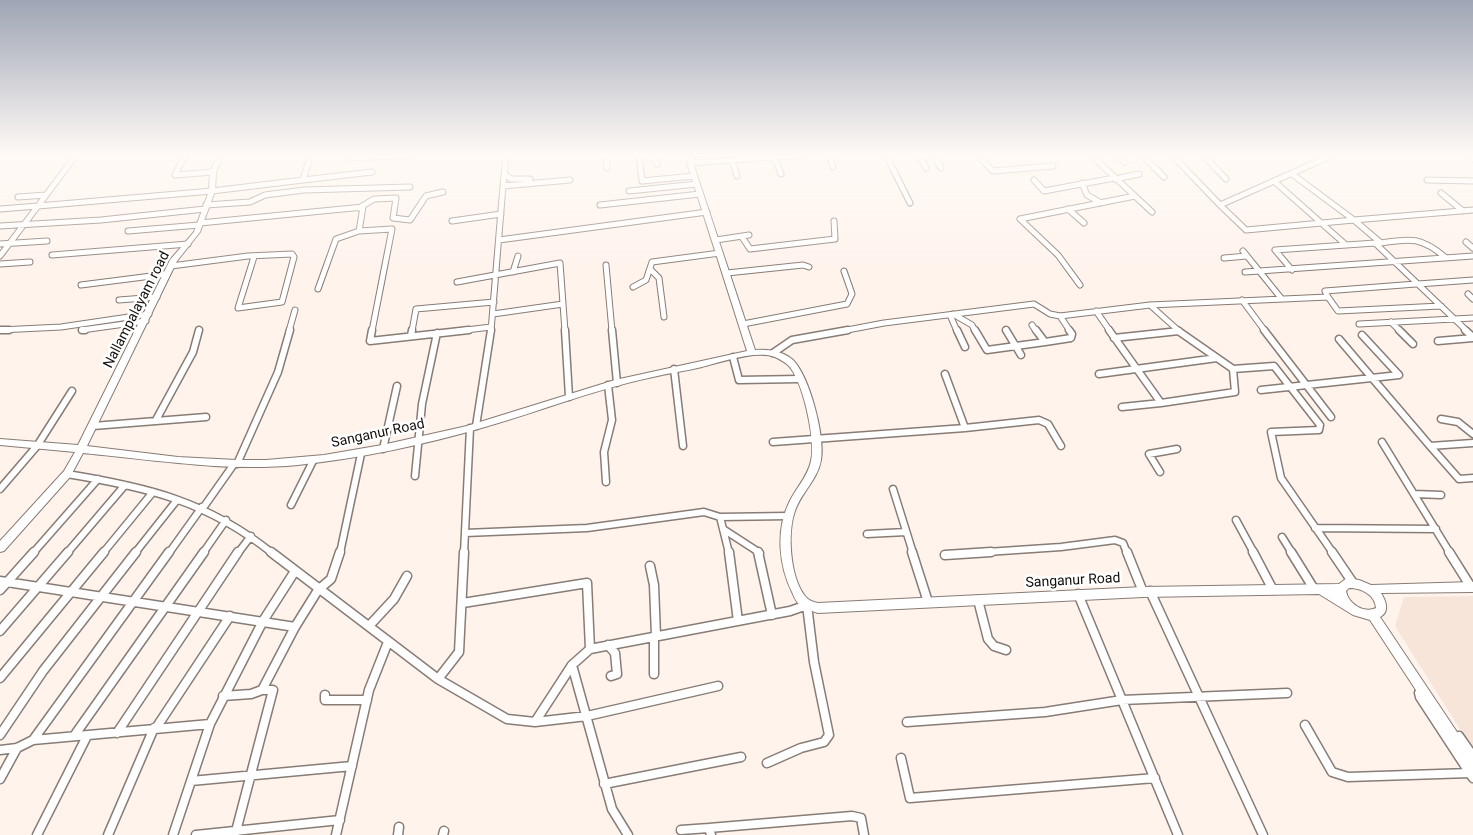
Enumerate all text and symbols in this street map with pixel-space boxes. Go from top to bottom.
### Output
street label: Nallampalayam road [100,249,174,371]
street label: Sanganur Road [330,416,426,452]
street label: Sanganur Road [1025,570,1121,592]

